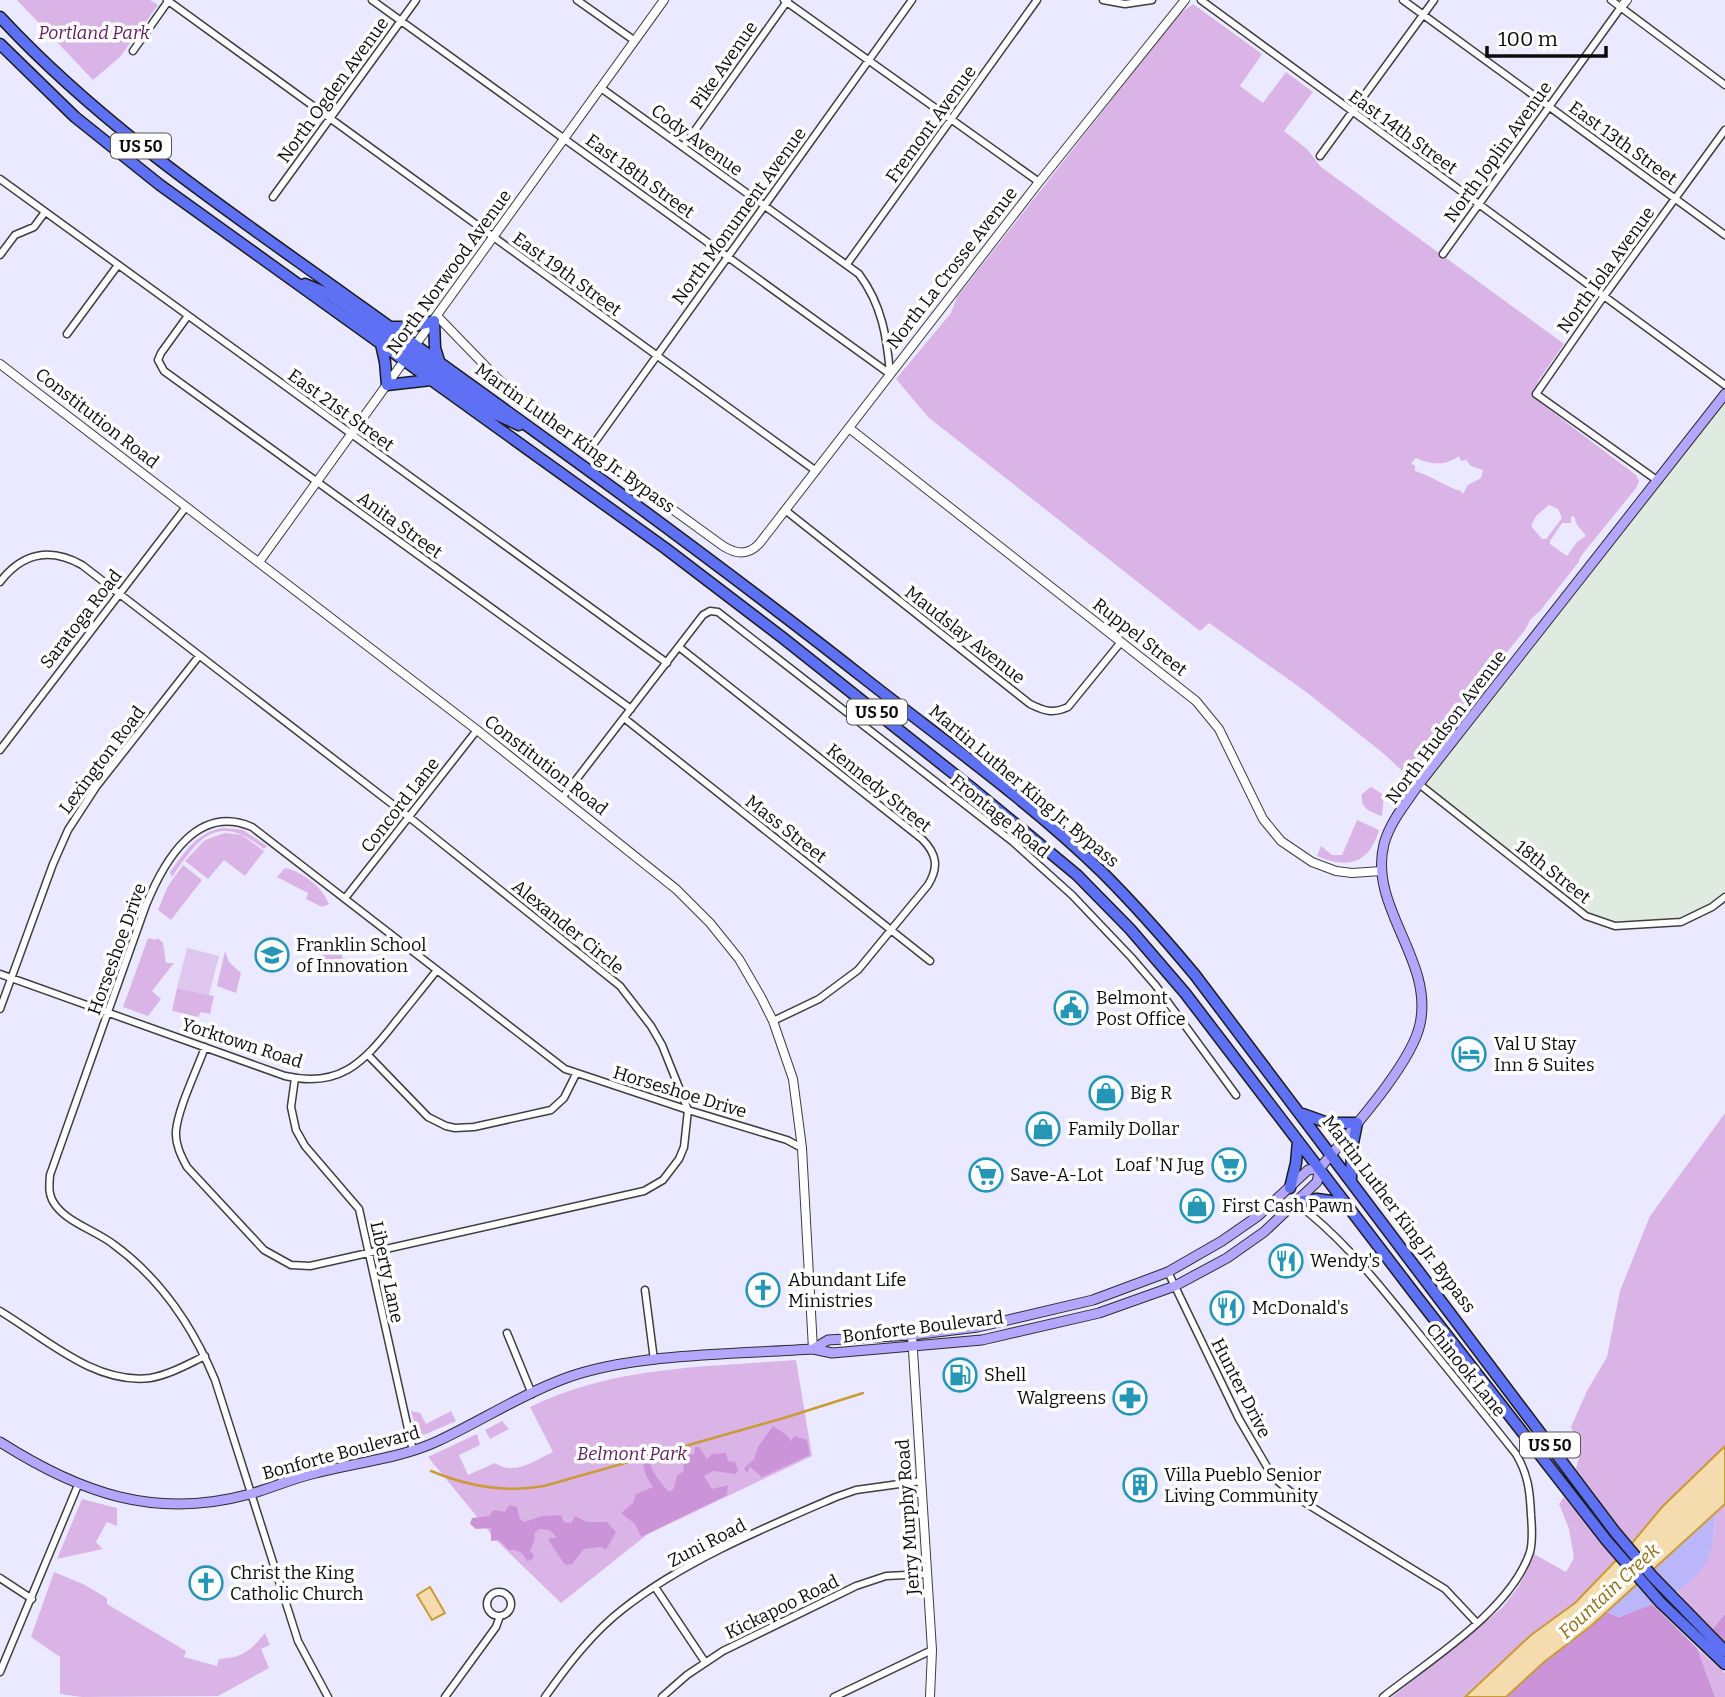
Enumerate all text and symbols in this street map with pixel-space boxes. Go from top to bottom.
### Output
street label: North Ogden Avenue [273,13,393,167]
scale bar [1487,14,1606,58]
street label: Pike Avenue [686,17,762,113]
park label: Portland Park [38,22,150,44]
text: 100 m [1498,26,1558,52]
street label: Fremont Avenue [881,61,981,187]
street label: North Joplin Avenue [1439,77,1557,227]
street label: East 14th Street [1344,85,1462,179]
street label: East 13th Street [1564,96,1682,190]
street label: Cody Avenue [647,99,747,181]
street label: North Monument Avenue [667,123,811,309]
street label: East 18th Street [581,129,699,223]
road number: US 50 [111,134,171,158]
street label: North La Crosse Avenue [882,183,1022,353]
street label: North Norwood Avenue [382,185,516,359]
street label: North Iola Avenue [1553,202,1659,338]
street label: East 19th Street [508,227,626,321]
street label: Martin Luther King Jr. Bypass [471,358,679,518]
street label: Constitution Road [31,363,163,473]
street label: East 21st Street [284,364,399,456]
street label: Anita Street [353,487,447,564]
street label: Saratoga Road [35,565,127,673]
street label: Maudslay Avenue [900,581,1030,689]
street label: Ruppel Street [1088,593,1192,681]
street label: North Hudson Avenue [1381,646,1511,808]
road number: US 50 [847,699,907,724]
street label: Martin Luther King Jr. Bypass [924,700,1124,872]
street label: Lexington Road [54,702,150,818]
street label: Constitution Road [480,710,612,820]
street label: Kennedy Street [822,739,936,837]
street label: Concord Lane [356,753,444,857]
street label: Frontage Road [946,769,1054,863]
street label: Mass Street [741,790,831,868]
street label: 18th Street [1511,836,1596,909]
street label: Alexander Circle [508,875,628,979]
street label: Horseshoe Drive [83,880,151,1018]
place label: Franklin School of Innovation [296,934,426,977]
school or university icon: Franklin School of Innovation [253,936,291,974]
place label: Belmont Post Office [1096,987,1186,1030]
public building icon: Belmont Post Office [1052,989,1090,1027]
street label: Yorktown Road [179,1013,306,1073]
place label: Val U Stay Inn & Suites [1494,1033,1595,1076]
hotel icon: Val U Stay Inn & Suites [1450,1035,1488,1073]
street label: Horseshoe Drive [611,1061,749,1123]
shop icon: Big R [1087,1074,1125,1112]
place label: Big R [1130,1082,1172,1104]
shop icon: Family Dollar [1024,1110,1062,1148]
street label: Martin Luther King Jr. Bypass [1318,1111,1480,1317]
place label: Family Dollar [1068,1118,1179,1140]
supermarket icon: Loaf 'N Jug [1210,1146,1248,1184]
place label: Loaf 'N Jug [1115,1154,1204,1176]
supermarket icon: Save-A-Lot [967,1156,1005,1194]
place label: Save-A-Lot [1010,1164,1104,1186]
shop icon: First Cash Pawn [1178,1187,1216,1225]
place label: First Cash Pawn [1222,1195,1354,1217]
street label: Liberty Lane [365,1219,409,1325]
restaurant icon: Wendy's [1267,1242,1305,1280]
place label: Wendy's [1310,1250,1380,1272]
place label: Abundant Life Ministries [788,1269,906,1312]
church icon: Abundant Life Ministries [744,1271,782,1309]
restaurant icon: McDonald's [1208,1289,1246,1327]
place label: McDonald's [1252,1297,1349,1319]
street label: Bonforte Boulevard [841,1306,1005,1348]
street label: Chinook Lane [1421,1319,1511,1421]
street label: Hunter Drive [1206,1334,1276,1442]
fuel station icon: Shell [941,1356,979,1394]
place label: Shell [984,1364,1026,1386]
pharmacy icon: Walgreens [1111,1379,1149,1417]
place label: Walgreens [1017,1387,1106,1409]
street label: Bonforte Boulevard [260,1421,422,1485]
road number: US 50 [1520,1432,1580,1457]
street label: Jerry Murphy Road [892,1438,924,1597]
park label: Belmont Park [577,1443,687,1465]
place label: Villa Pueblo Senior Living Community [1164,1464,1321,1507]
building icon: Villa Pueblo Senior Living Community [1121,1466,1159,1504]
street label: Zuni Road [664,1514,750,1572]
water label: Fountain Creek [1554,1538,1665,1644]
place label: Christ the King Catholic Church [230,1562,363,1605]
church icon: Christ the King Catholic Church [187,1564,225,1602]
street label: Kickapoo Road [722,1570,843,1644]

